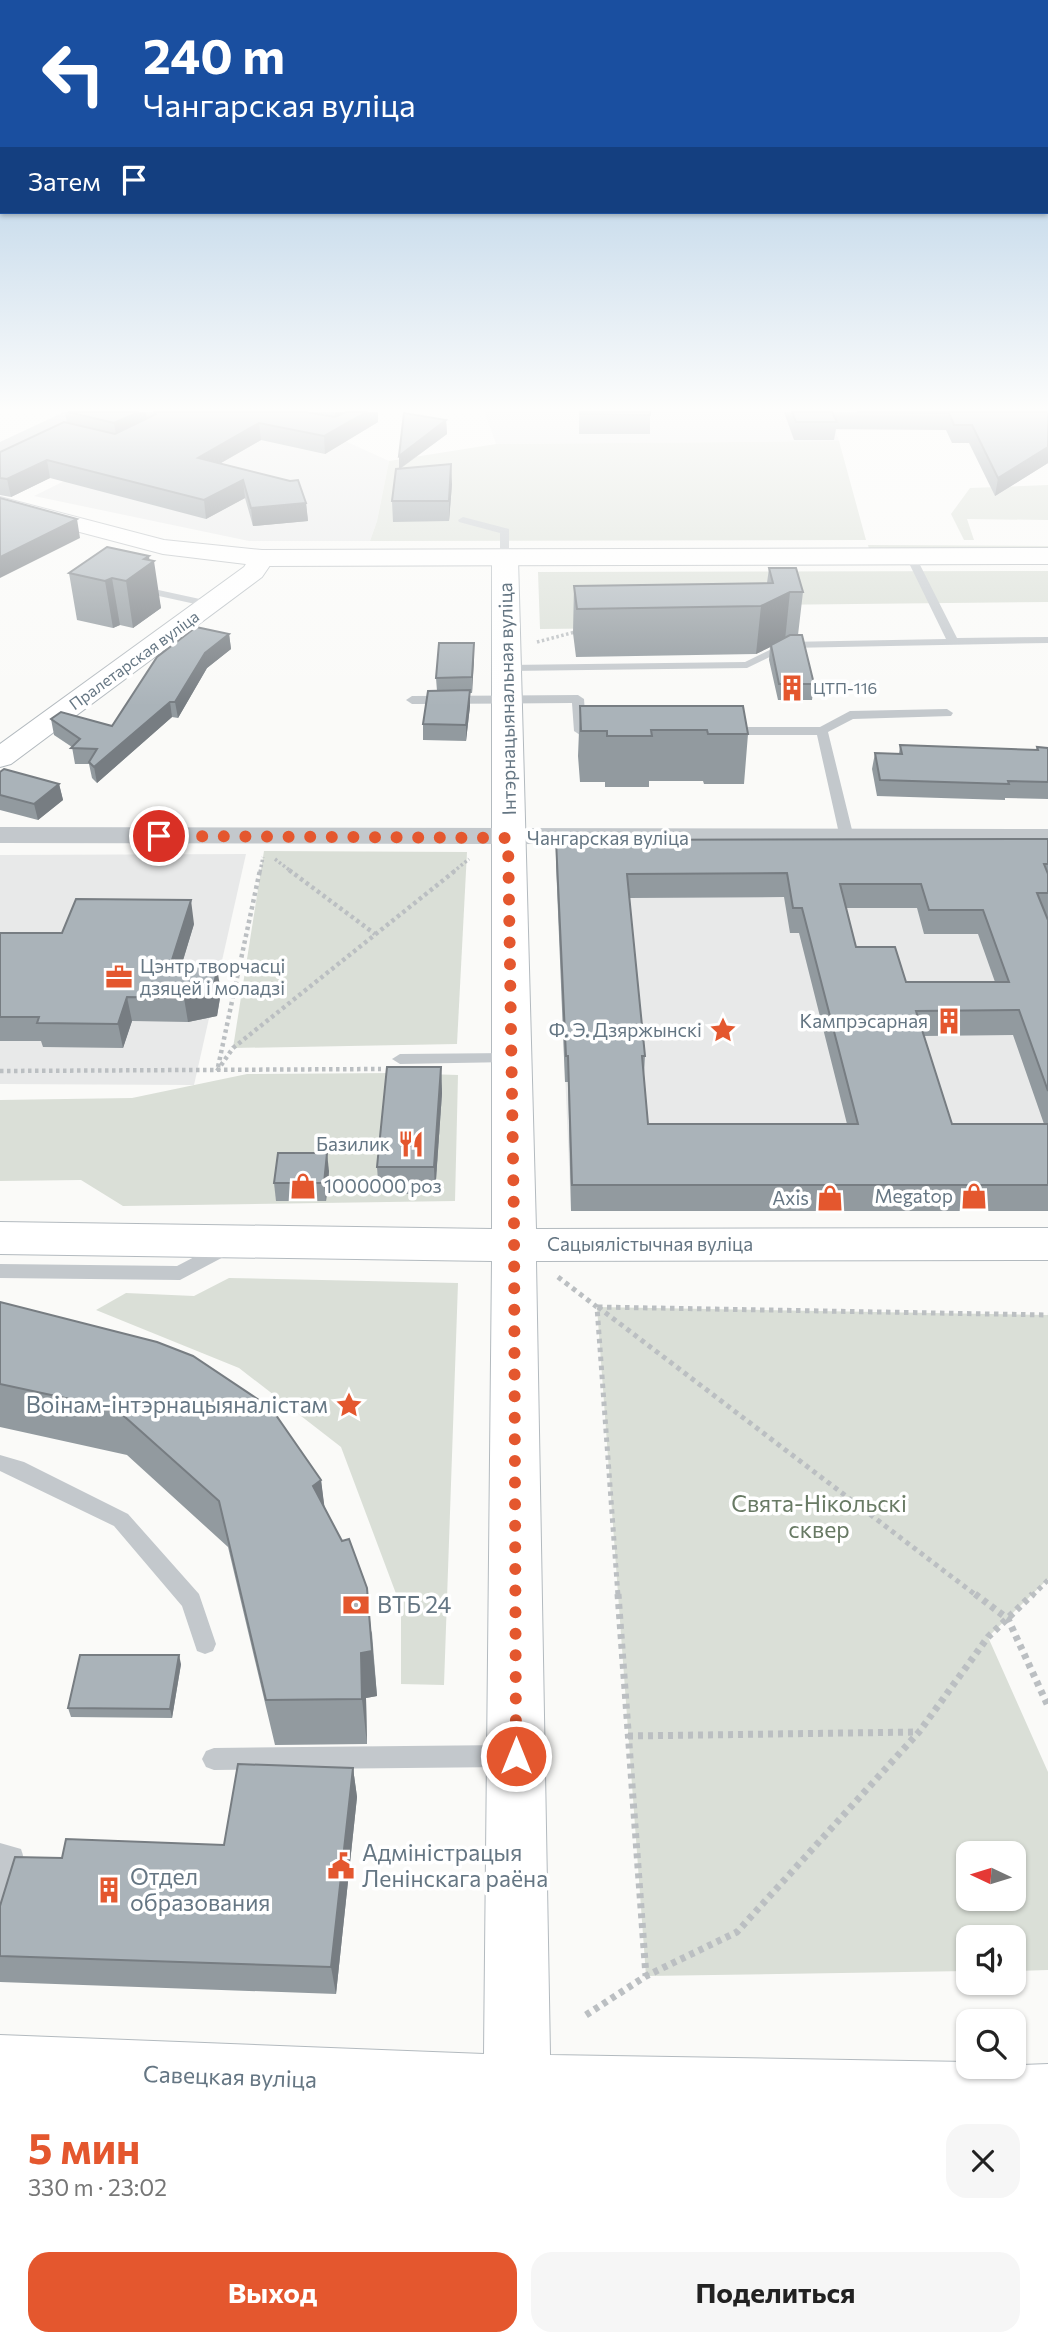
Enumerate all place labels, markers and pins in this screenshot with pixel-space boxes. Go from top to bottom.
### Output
building icon: ЦТП-116 [777,673,807,703]
place label: ЦТП-116 [813,678,877,697]
pin [129,806,189,866]
place label: Цэнтр творчасці дзяцей і моладзі [140,954,285,999]
office icon: Цэнтр творчасці дзяцей і моладзі [104,962,134,992]
building icon: Кампрэсарная [934,1006,964,1036]
place label: Кампрэсарная [799,1009,928,1032]
place icon: Ф. Э. Дзяржынскі [708,1015,738,1045]
place label: Ф. Э. Дзяржынскі [549,1018,702,1041]
restaurant icon: Базилик [396,1129,426,1159]
place label: Базилик [316,1132,390,1155]
shop icon: 1000000 роз [288,1171,318,1201]
place label: 1000000 роз [324,1174,442,1197]
shop icon: Megatop [959,1181,989,1211]
shop icon: Axis [815,1183,845,1213]
place label: Megatop [874,1184,953,1207]
place label: Axis [772,1186,809,1209]
place label: Воінам-інтэрнацыяналістам [26,1390,328,1418]
place icon: Воінам-інтэрнацыяналістам [334,1390,364,1420]
bank icon: ВТБ 24 [341,1590,371,1620]
place label: ВТБ 24 [377,1590,452,1618]
place label: Адміністрацыя Ленінскага раёна [362,1838,548,1892]
public building icon: Адміністрацыя Ленінскага раёна [326,1851,356,1881]
place label: Отдел образования [130,1862,270,1916]
building icon: Отдел образования [94,1875,124,1905]

